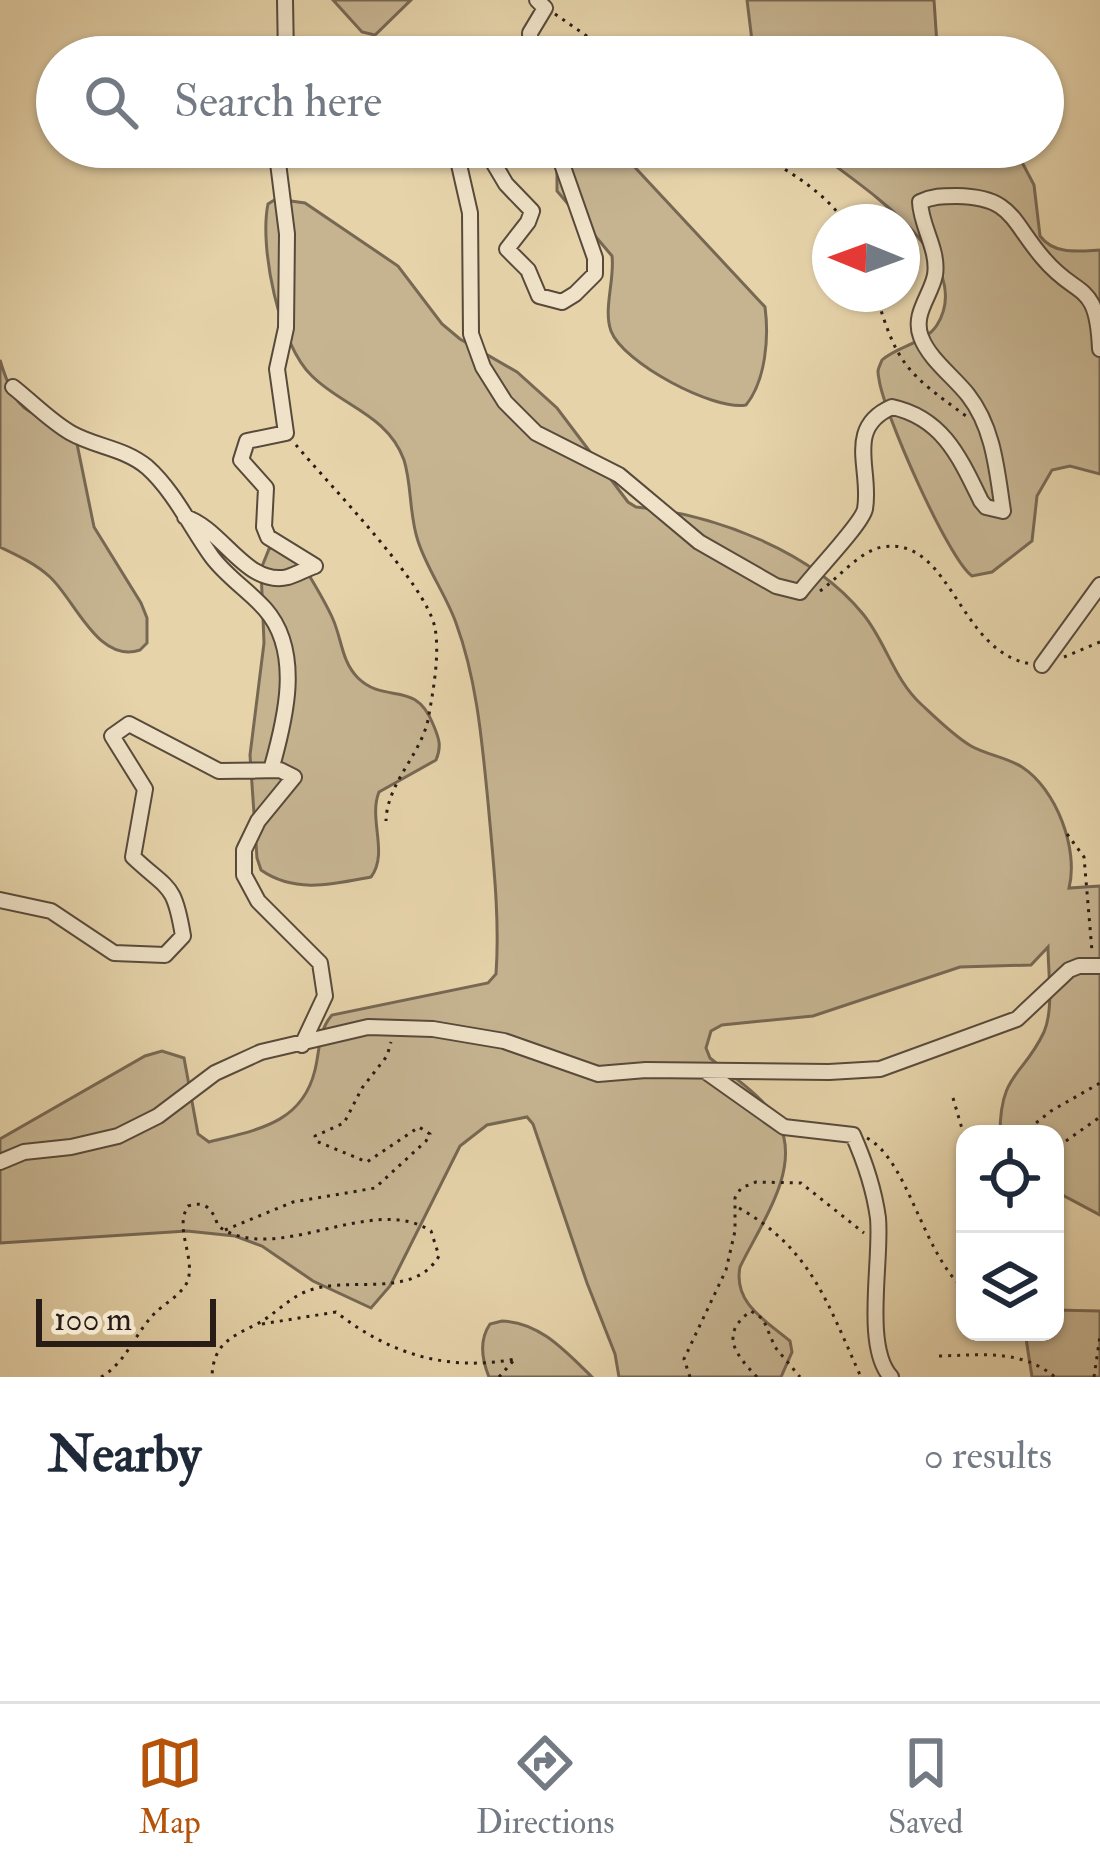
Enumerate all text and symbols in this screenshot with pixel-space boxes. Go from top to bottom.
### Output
search box [36,36,1064,168]
icon: search [78,69,144,135]
text: Search here [174,74,382,130]
north arrow [812,204,920,312]
map controls [956,1125,1064,1341]
button: locate [956,1125,1064,1233]
button: layers [956,1233,1064,1341]
scale bar [36,1293,216,1346]
text: 100 m [54,1299,132,1340]
text: Nearby [48,1423,201,1487]
text: 0 results [924,1431,1052,1480]
tab: Map [137,1730,203,1843]
tab: Directions [476,1730,615,1843]
tab: Saved [888,1730,963,1843]

